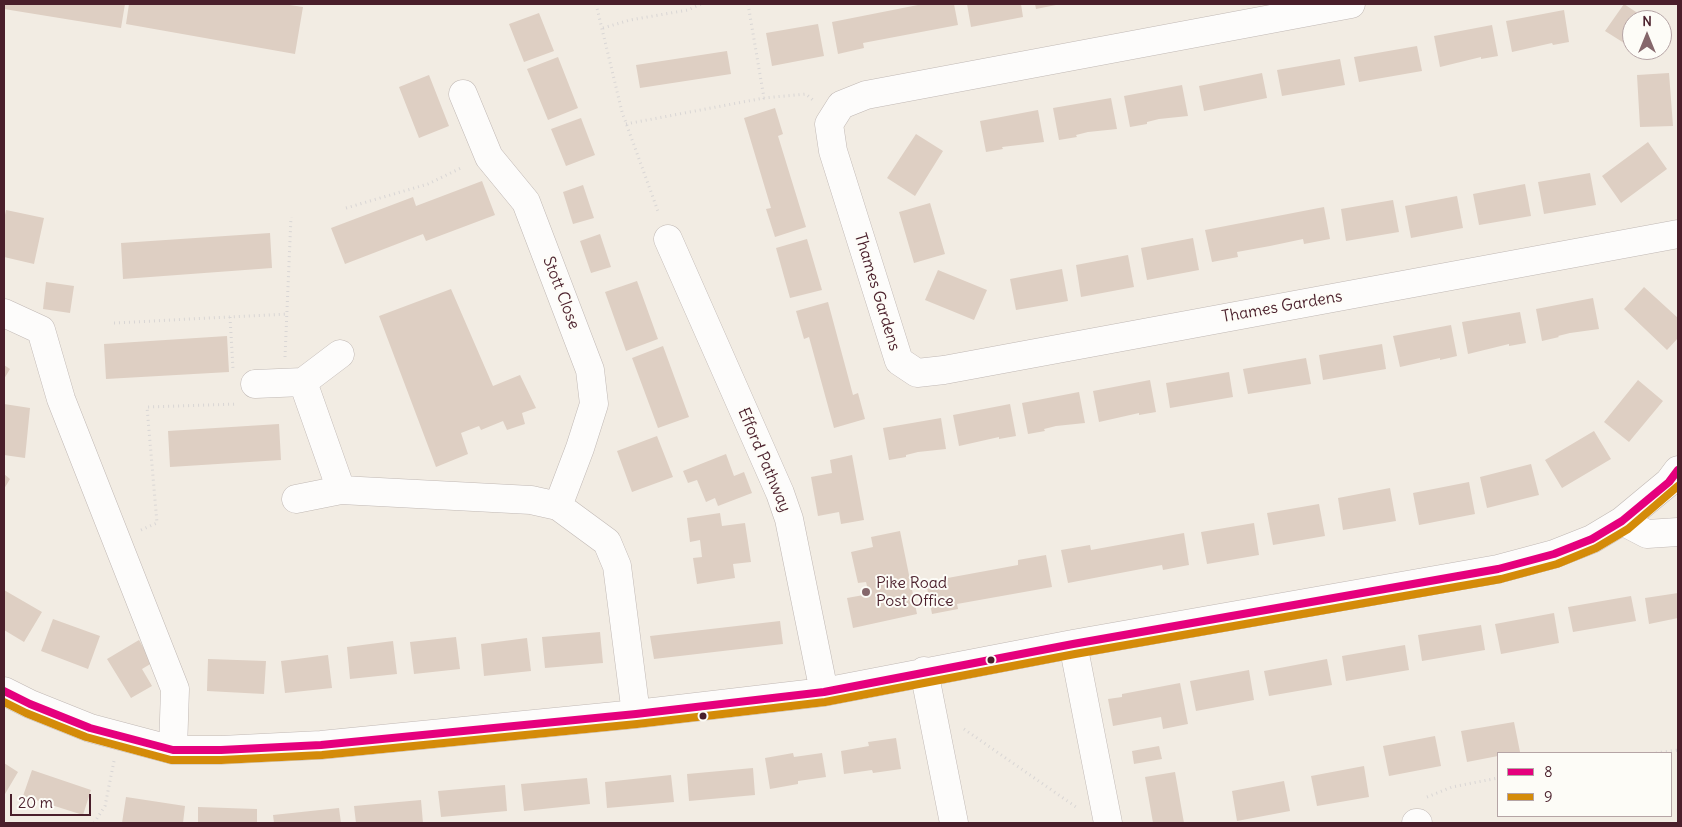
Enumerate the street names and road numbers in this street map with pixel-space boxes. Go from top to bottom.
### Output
street label: Thames Gardens [850,231,904,353]
street label: Stott Close [538,254,584,332]
street label: Thames Gardens [1220,287,1344,327]
street label: Efford Pathway [733,405,795,515]

